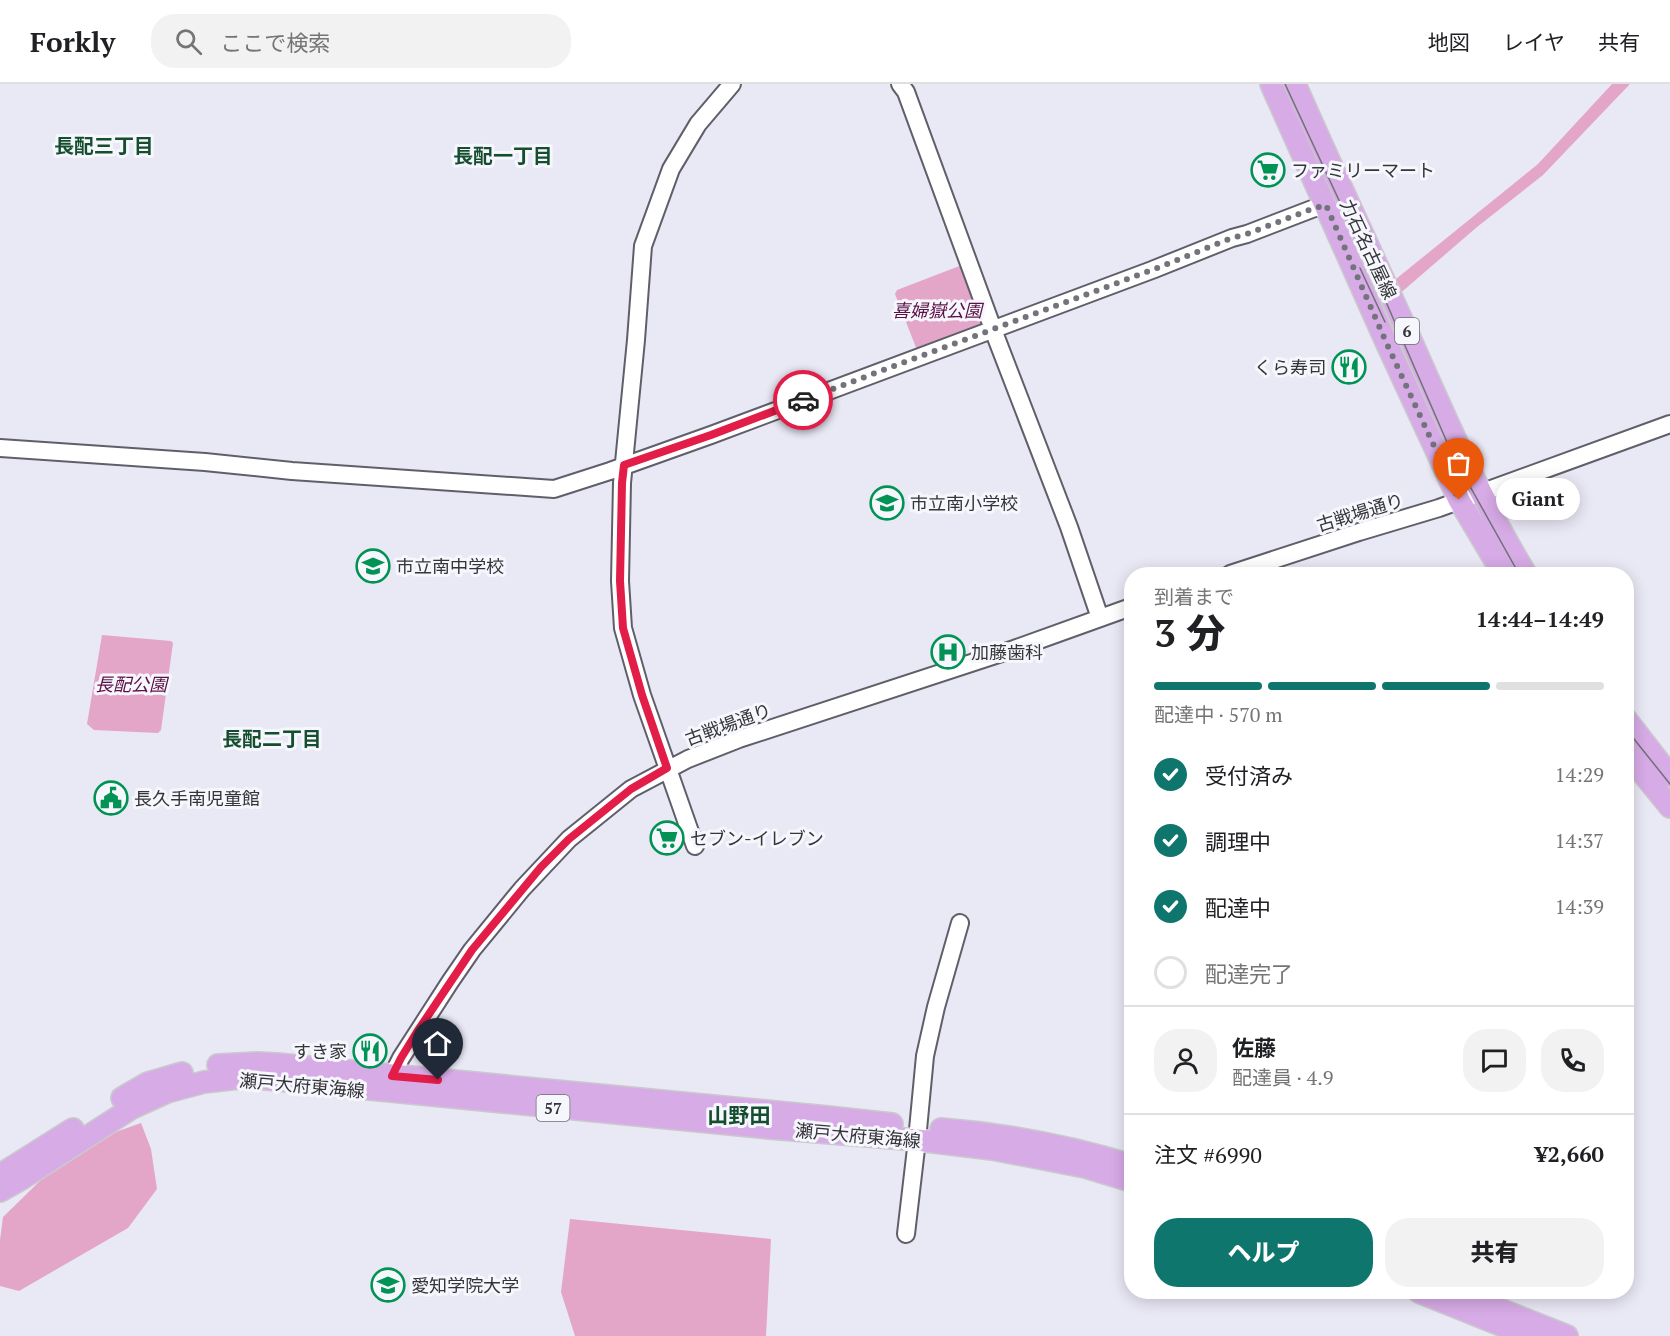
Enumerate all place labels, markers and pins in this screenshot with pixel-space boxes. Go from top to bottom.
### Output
supermarket icon: ファミリーマート [1250,152,1286,188]
place label: ファミリーマート [1291,158,1435,182]
restaurant icon: くら寿司 [1331,349,1367,385]
place label: くら寿司 [1254,355,1326,379]
pin [1433,438,1484,500]
callout: Giant [1495,479,1579,521]
school or university icon: 市立南小学校 [869,485,905,521]
place label: 市立南小学校 [910,491,1018,515]
school or university icon: 市立南中学校 [355,548,391,584]
place label: 市立南中学校 [396,554,504,578]
hospital icon: 加藤歯科 [930,634,966,670]
place label: 加藤歯科 [971,640,1043,664]
public building icon: 長久手南児童館 [93,780,129,816]
place label: 長久手南児童館 [134,786,260,810]
supermarket icon: セブン-イレブン [649,820,685,856]
place label: セブン-イレブン [690,826,824,850]
pin [412,1018,463,1080]
restaurant icon: すき家 [352,1033,388,1069]
place label: すき家 [293,1039,347,1063]
school or university icon: 愛知学院大学 [370,1267,406,1303]
place label: 愛知学院大学 [411,1273,519,1297]

